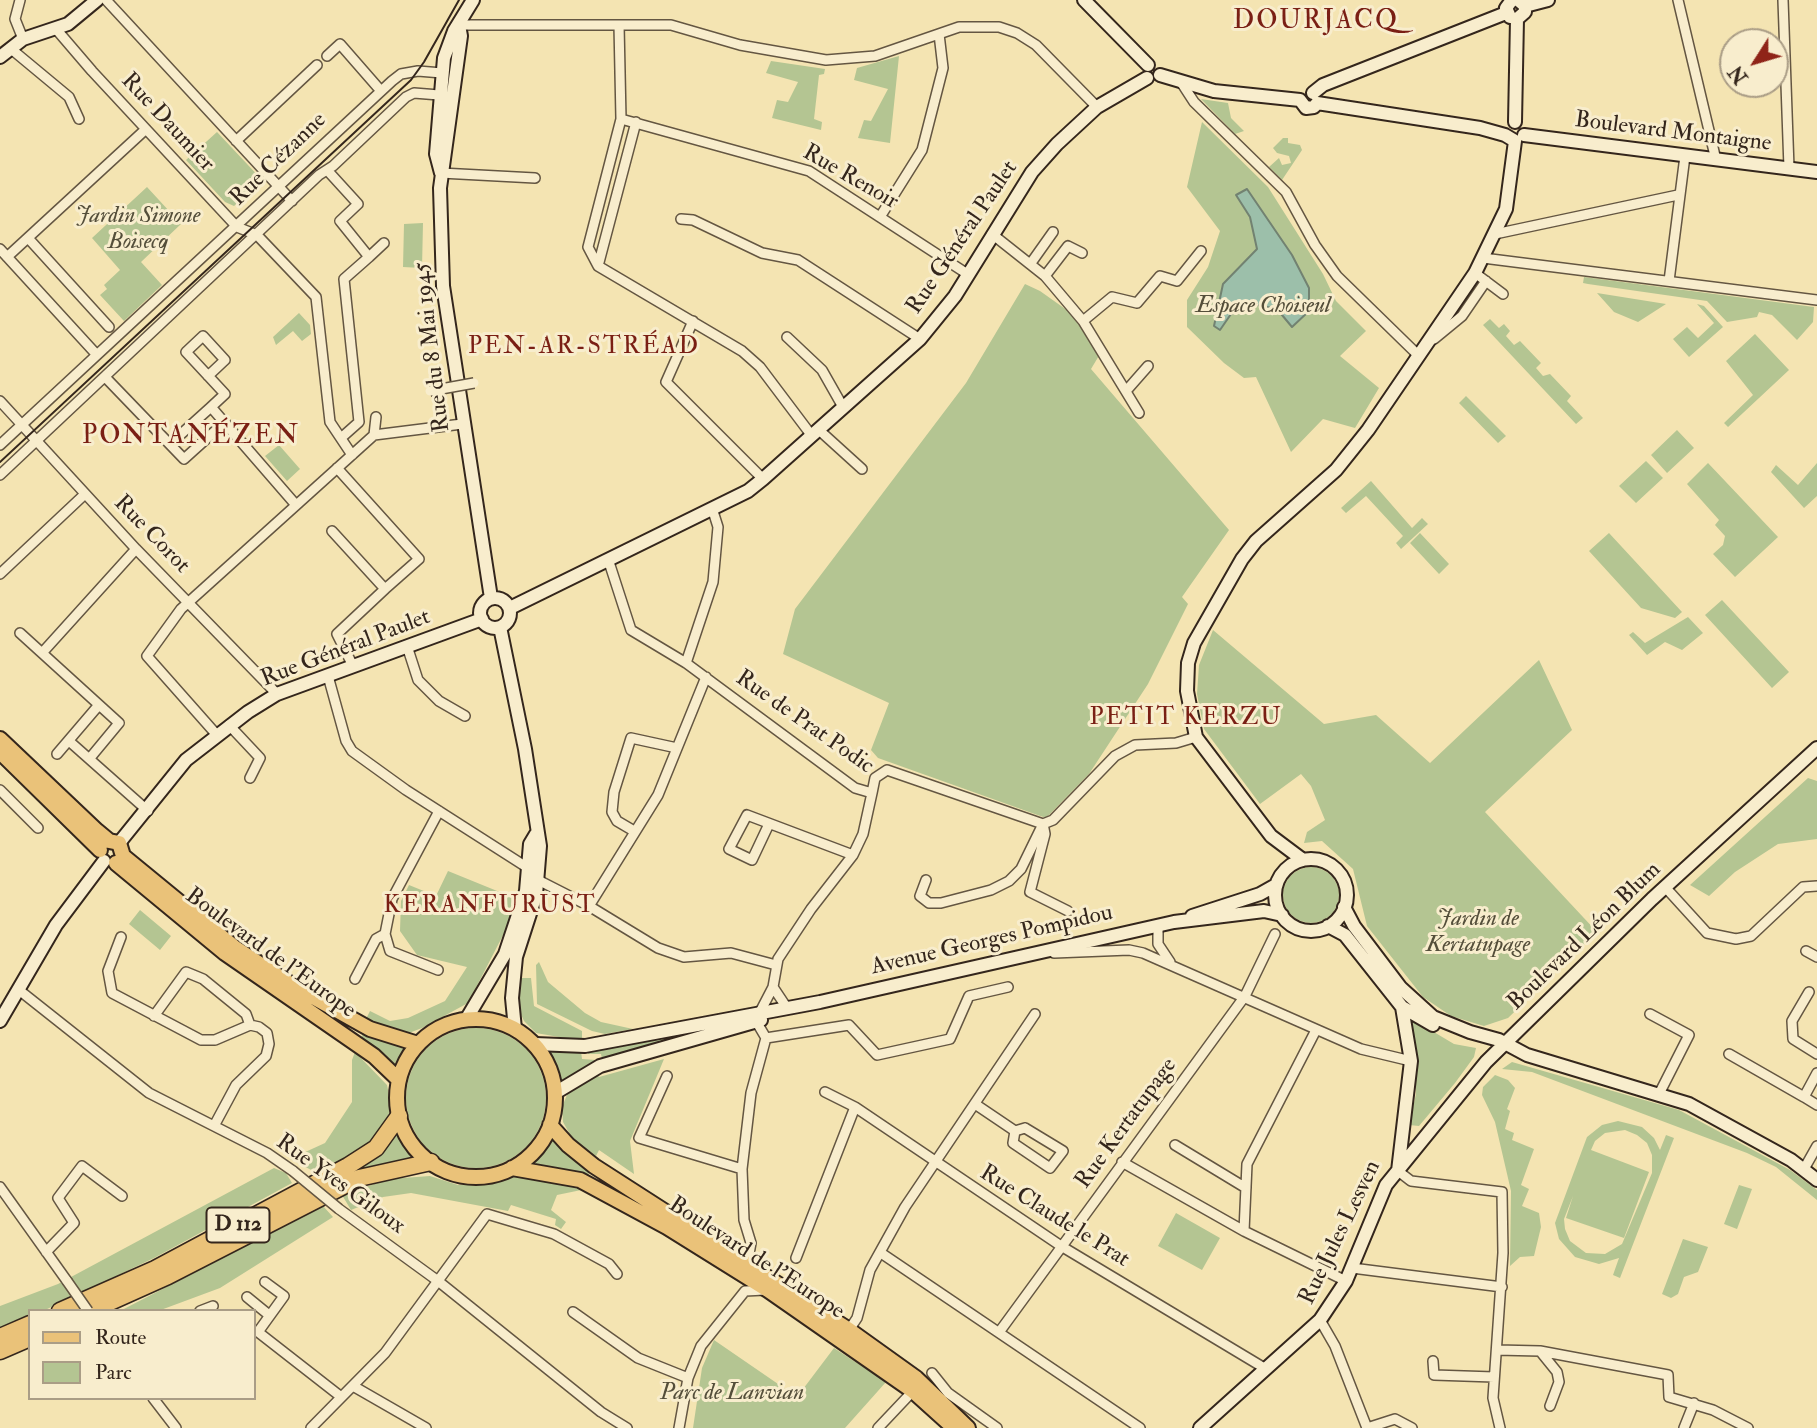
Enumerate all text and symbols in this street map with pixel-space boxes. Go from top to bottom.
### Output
district label: DOURJACQ [1234,6,1398,38]
north arrow [1719,28,1789,98]
text: N [1724,60,1754,88]
street label: Rue Daumier [114,68,220,178]
street label: Rue Cézanne [225,107,333,213]
street label: Boulevard Montaigne [1573,107,1773,159]
street label: Rue Renoir [797,140,903,216]
street label: Rue Général Paulet [902,156,1024,320]
park label: Jardin Simone Boisecq [76,203,200,257]
street label: Rue du 8 Mai 1945 [409,260,457,434]
park label: Espace Choiseul [1196,293,1330,321]
district label: PEN-AR-STRÉAD [470,334,698,362]
district label: PONTANÉZEN [83,421,299,453]
street label: Rue Corot [107,490,195,580]
street label: Rue Général Paulet [258,604,434,694]
street label: Rue de Prat Podic [730,665,878,781]
district label: PETIT KERZU [1091,705,1281,733]
street label: Boulevard Léon Blum [1503,857,1667,1017]
street label: Boulevard de l'Europe [179,883,361,1025]
district label: KERANFURUST [385,893,595,921]
street label: Avenue Georges Pompidou [869,900,1115,982]
park label: Jardin de Kertatupage [1426,906,1530,960]
street label: Rue Kertatupage [1070,1053,1184,1195]
street label: Rue Yves Giloux [270,1129,410,1241]
street label: Rue Jules Lesven [1294,1156,1388,1310]
street label: Rue Claude le Prat [974,1160,1134,1274]
street label: Boulevard de l'Europe [663,1192,849,1326]
road number: D 112 [206,1208,270,1242]
legend [28,1309,256,1400]
text: Route [95,1324,146,1351]
text: Parc [95,1359,132,1386]
park label: Parc de Lanvian [660,1380,804,1408]

